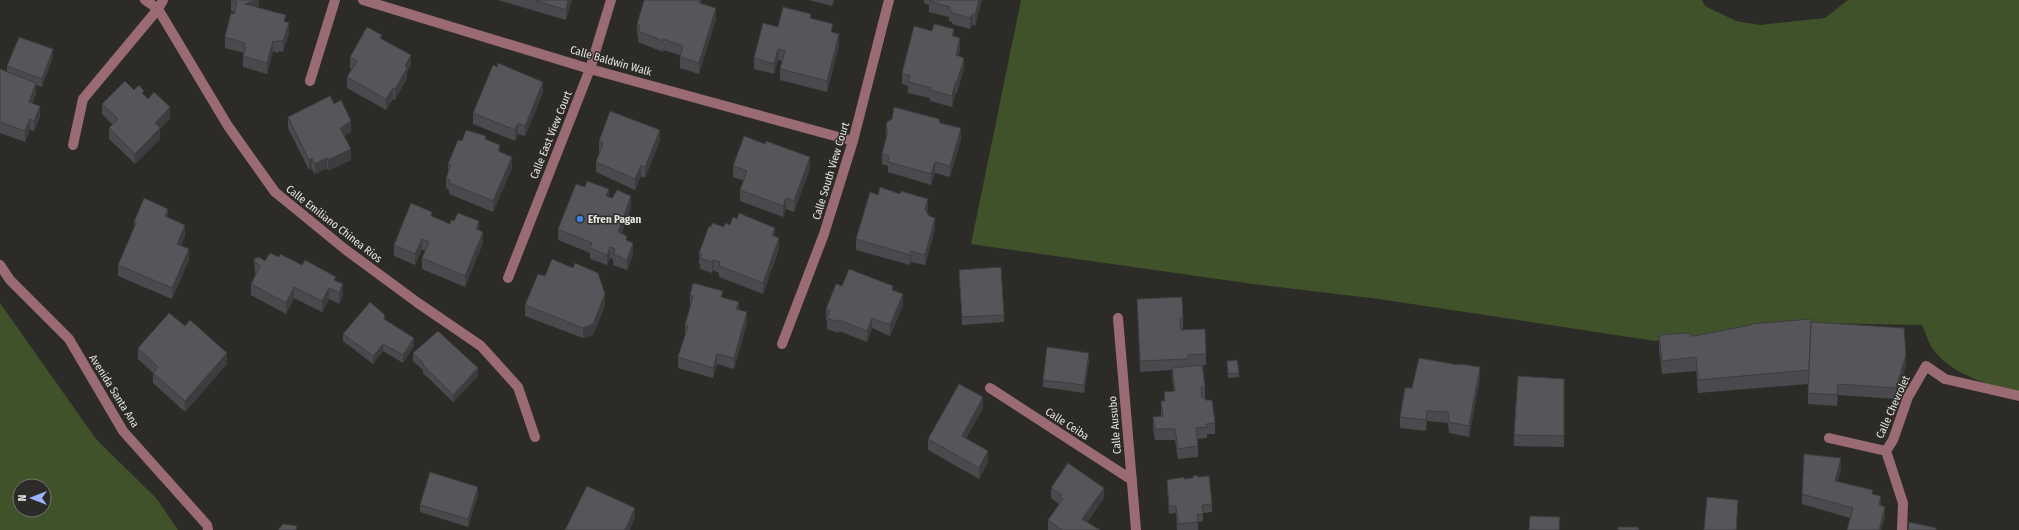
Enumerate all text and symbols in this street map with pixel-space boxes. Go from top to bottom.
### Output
street label: Calle Baldwin Walk [569,43,654,79]
street label: Calle East View Court [527,89,575,181]
street label: Calle South View Court [810,120,852,221]
street label: Calle Emiliano Chinea Ríos [283,182,385,266]
place label: Efren Pagan [588,213,641,226]
marker: Efren Pagan [575,214,585,224]
street label: Avenida Santa Ana [86,352,142,430]
street label: Calle Chevrolet [1873,373,1913,440]
street label: Calle Ausubo [1106,395,1124,455]
street label: Calle Ceiba [1043,405,1091,443]
north arrow [12,478,52,518]
text: N [16,495,29,501]

